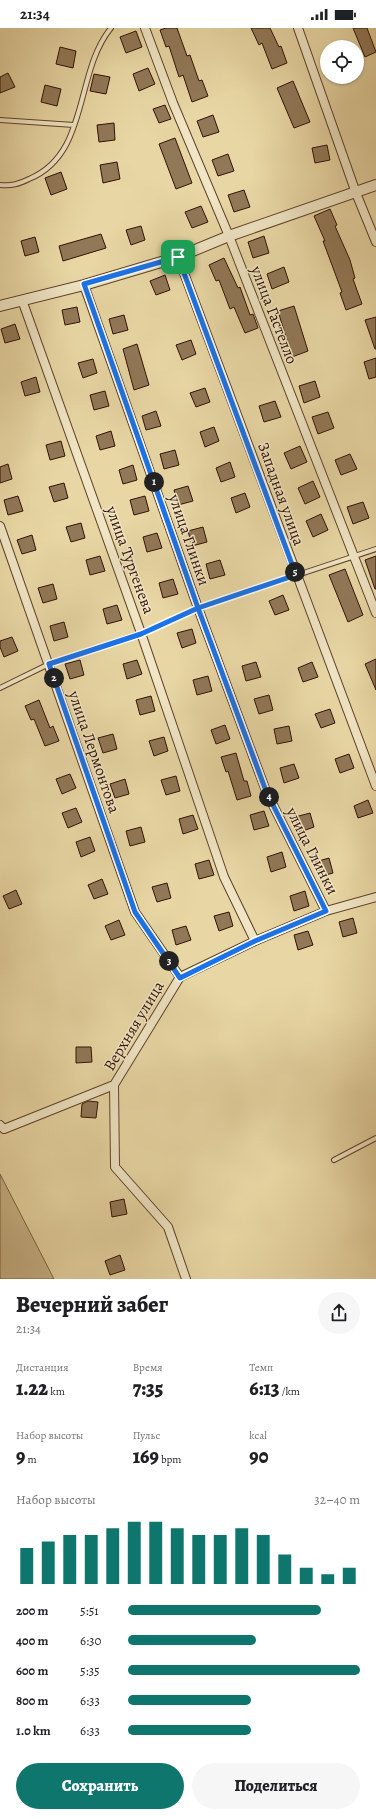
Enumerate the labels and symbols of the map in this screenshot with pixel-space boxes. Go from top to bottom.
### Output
pin [161,240,195,274]
street label: улица Гастелло [245,262,303,367]
street label: Западная улица [252,439,310,549]
pin: 1 [144,472,164,492]
street label: улица Глинки [163,490,215,589]
street label: улица Тургенева [100,502,160,618]
pin: 5 [285,562,305,582]
pin: 2 [44,668,64,688]
street label: улица Лермонтова [62,687,125,817]
pin: 4 [259,787,279,807]
street label: улица Глинки [280,803,343,899]
pin: 3 [159,951,179,971]
street label: Верхняя улица [98,976,170,1075]

